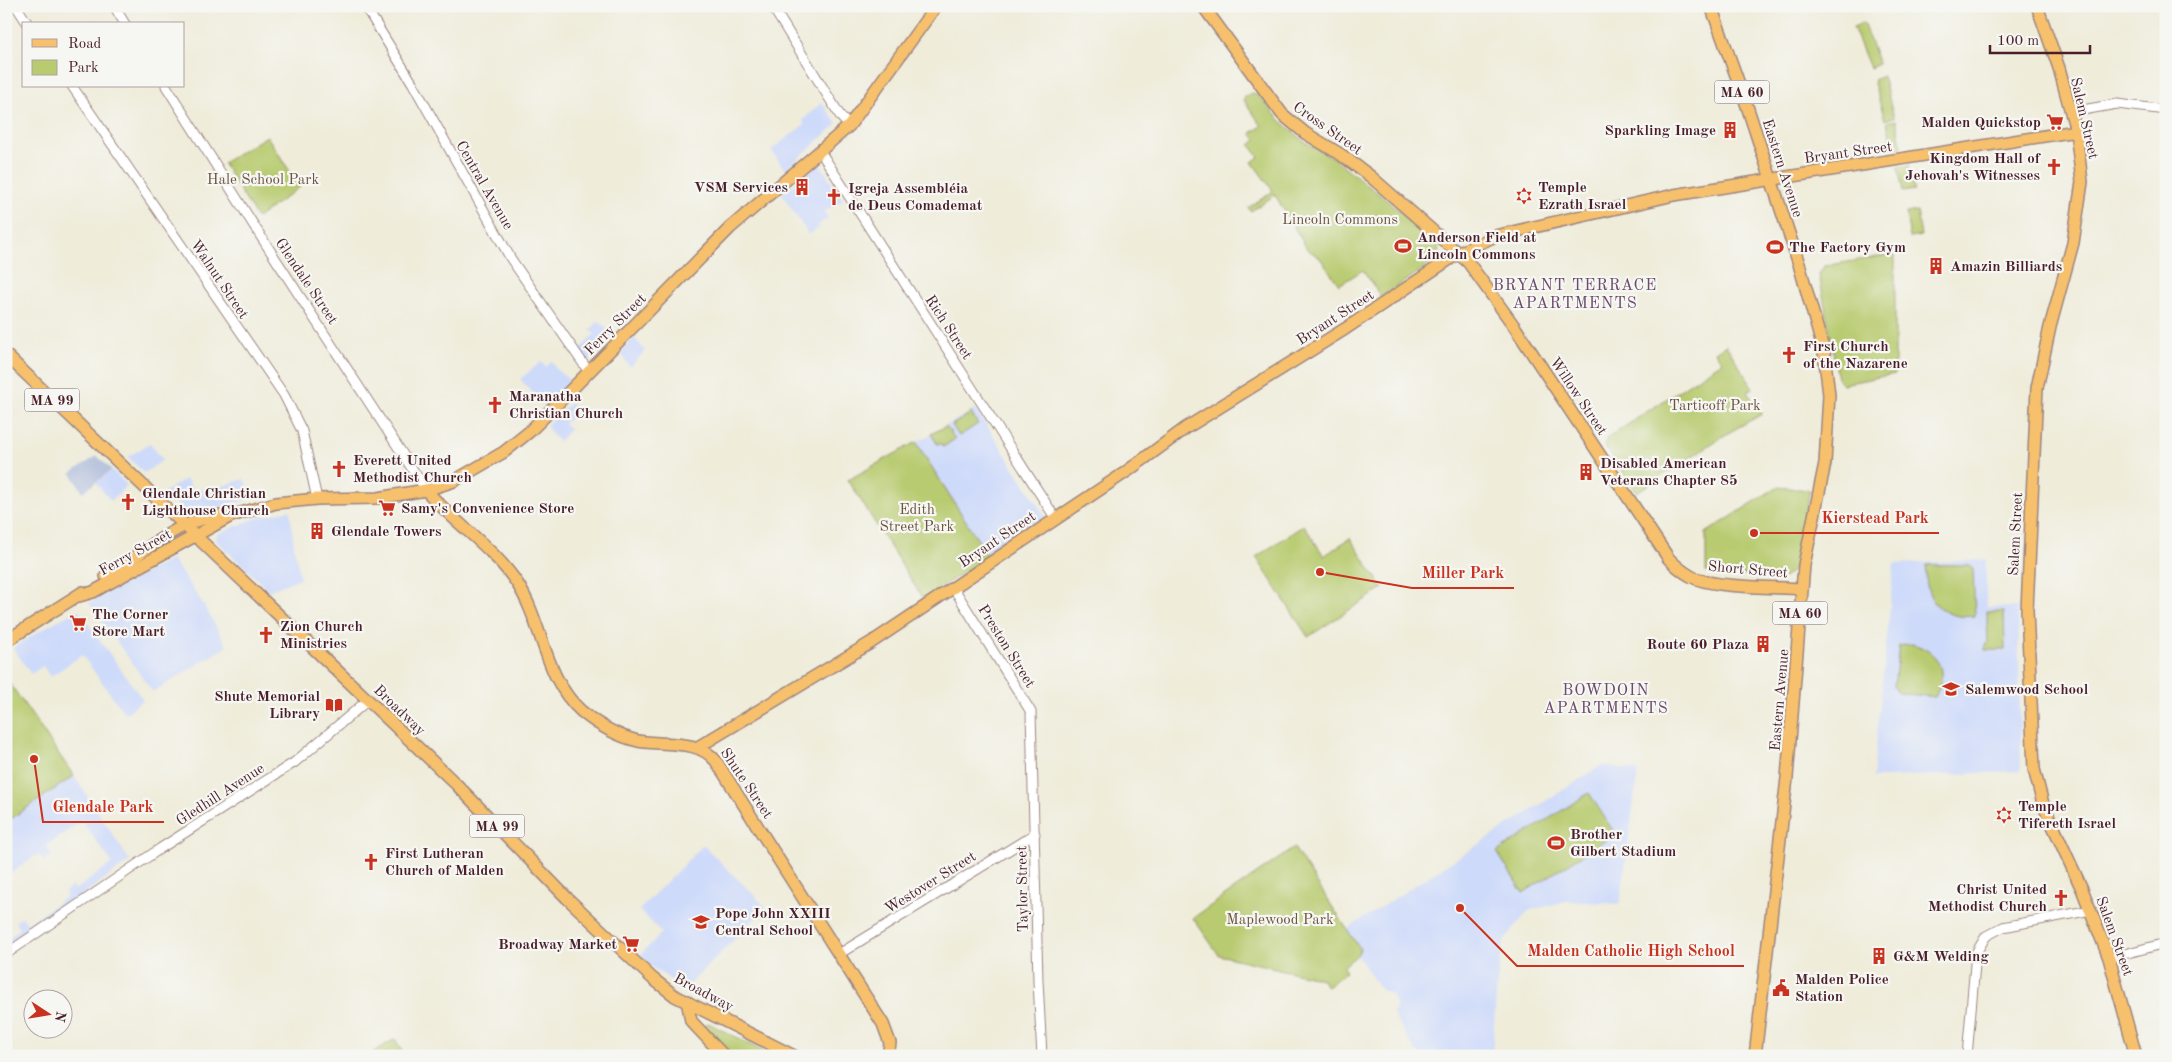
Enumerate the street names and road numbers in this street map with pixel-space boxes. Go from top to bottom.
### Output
street label: Salem Street [2067,76,2100,161]
road number: MA 60 [1714,80,1770,104]
street label: Cross Street [1290,100,1364,158]
street label: Eastern Avenue [1759,117,1805,220]
street label: Central Avenue [452,139,515,233]
street label: Bryant Street [1803,140,1893,167]
street label: Glendale Street [272,236,340,327]
street label: Walnut Street [187,238,251,322]
street label: Bryant Street [1295,288,1377,349]
street label: Ferry Street [582,291,650,359]
street label: Rich Street [921,293,974,363]
street label: Willow Street [1546,355,1609,438]
road number: MA 99 [24,388,80,412]
street label: Salem Street [2007,492,2026,576]
street label: Bryant Street [957,509,1039,571]
street label: Ferry Street [97,527,174,579]
street label: Short Street [1707,560,1789,581]
road number: MA 60 [1772,602,1828,624]
street label: Preston Street [974,603,1037,691]
street label: Eastern Avenue [1769,648,1792,752]
street label: Broadway [370,683,428,739]
street label: Shute Street [717,746,775,822]
street label: Gledhill Avenue [174,761,268,829]
road number: MA 99 [470,814,524,838]
street label: Taylor Street [1015,846,1032,932]
street label: Westover Street [883,849,979,917]
street label: Salem Street [2092,895,2135,978]
street label: Broadway [671,971,736,1015]

